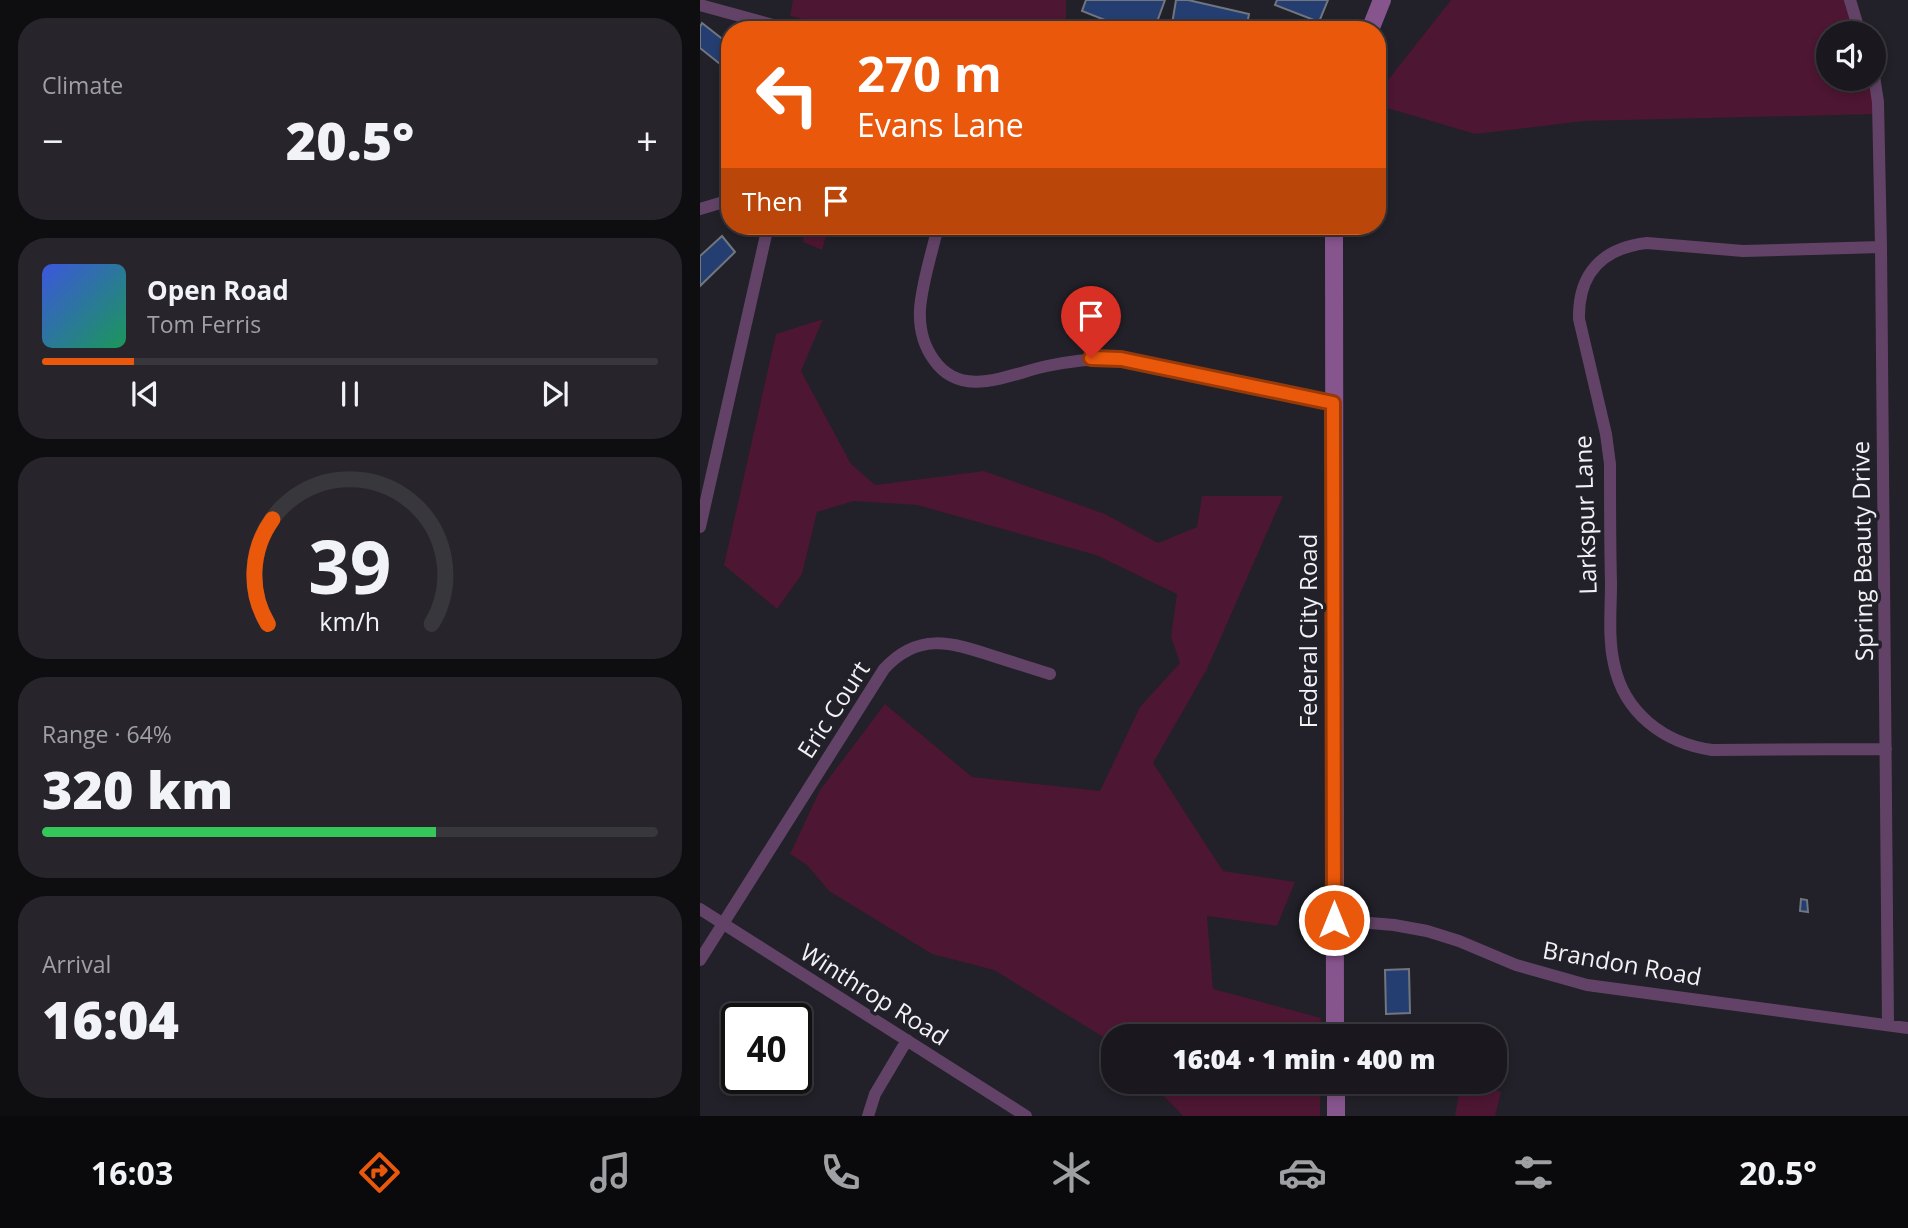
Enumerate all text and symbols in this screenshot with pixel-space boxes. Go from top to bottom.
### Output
map controls [1816,21,1886,91]
button: sound [1816,21,1886,91]
text: 270 m [857,40,1002,106]
icon: left [742,49,833,140]
text: Climate [42,69,123,101]
text: Evans Lane [857,103,1024,146]
text: 20.5° [286,104,414,175]
text: − [42,114,64,166]
text: + [636,114,658,166]
icon: arrive [817,182,855,220]
text: Then [742,183,803,219]
text: Open Road [147,272,289,308]
pin [1061,286,1121,358]
icon: arrive [1072,297,1110,335]
text: Tom Ferris [147,308,261,340]
icon: previous [126,375,164,413]
icon: pause [331,375,369,413]
icon: next [536,375,574,413]
street label: Larkspur Lane [1565,435,1604,595]
street label: Spring Beauty Drive [1843,441,1880,661]
text: 39 [308,516,392,615]
street label: Federal City Road [1291,534,1324,728]
text: km/h [320,604,380,638]
street label: Eric Court [789,654,876,764]
text: Range · 64% [42,718,172,750]
text: 320 km [42,753,233,824]
position arrow [1297,883,1371,957]
street label: Brandon Road [1540,932,1704,993]
street label: Winthrop Road [795,935,955,1052]
text: Arrival [42,948,111,980]
text: 16:04 [42,983,179,1054]
speed limit sign: 40 [721,1003,812,1094]
text: 16:04 · 1 min · 400 m [1173,1041,1435,1077]
icon: directions [355,1148,404,1197]
icon: music [586,1148,635,1197]
icon: phone [816,1148,865,1197]
icon: climate [1047,1148,1096,1197]
icon: car [1278,1148,1327,1197]
icon: filters [1509,1148,1558,1197]
text: 16:03 [91,1151,173,1194]
text: 20.5° [1739,1151,1817,1194]

